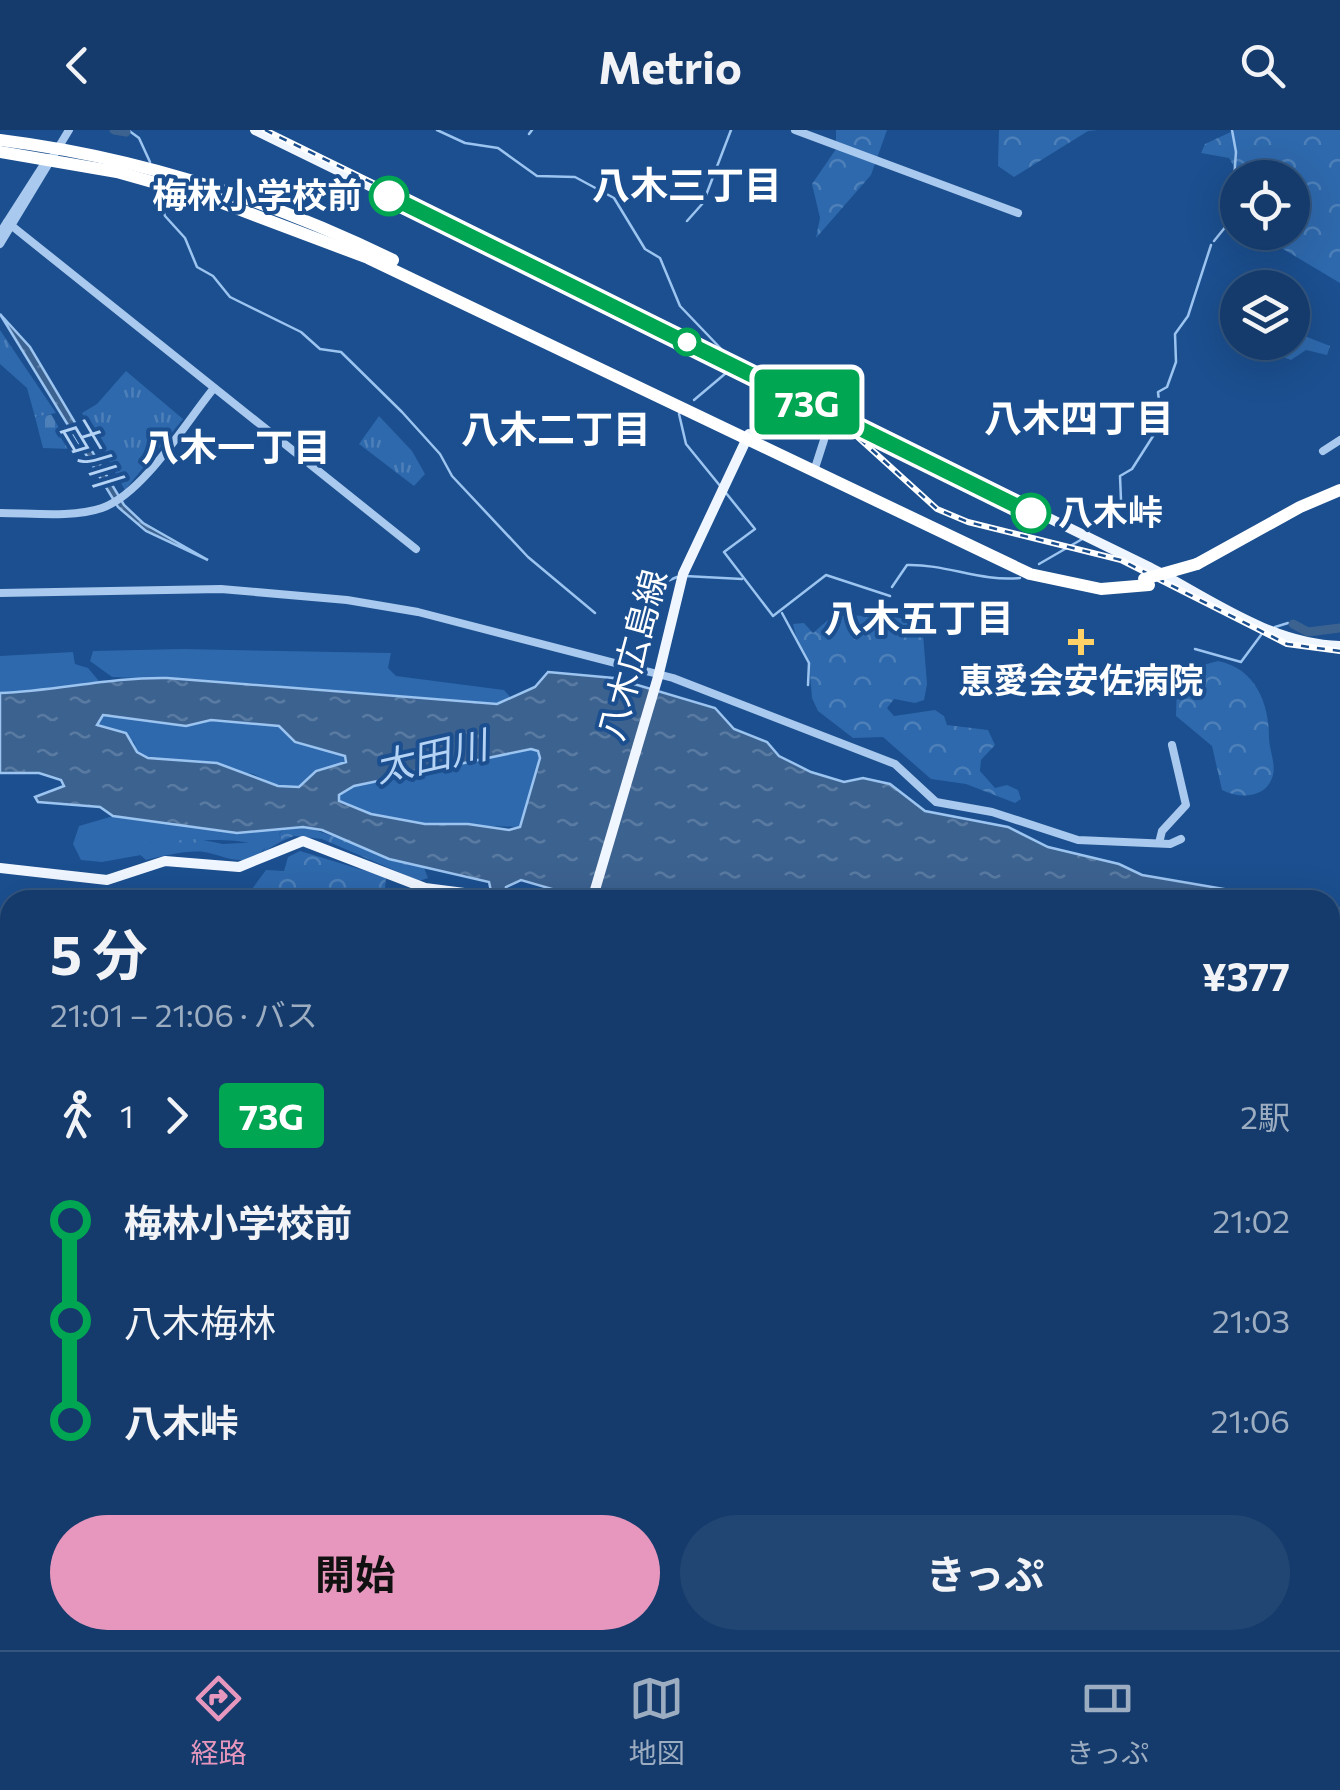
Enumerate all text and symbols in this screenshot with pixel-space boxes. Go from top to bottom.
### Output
icon: back [50,38,105,93]
text: Metrio [598,38,742,93]
icon: search [1235,38,1290,93]
district label: 八木三丁目 [592,160,782,207]
map controls [1220,160,1310,360]
button: locate [1220,160,1310,250]
place label: 梅林小学校前 [152,172,362,215]
marker: 梅林小学校前 [370,177,408,215]
button: layers [1220,270,1310,360]
unlabelled marker [674,329,700,355]
line badge: 73G [750,370,864,434]
text: 73G [774,381,840,424]
district label: 八木四丁目 [984,393,1174,440]
district label: 八木二丁目 [461,404,651,451]
water label: 古川 [52,405,134,498]
district label: 八木一丁目 [141,422,331,469]
place label: 八木峠 [1058,489,1163,532]
marker: 八木峠 [1012,494,1050,532]
street label: 八木広島線 [587,564,674,744]
district label: 八木五丁目 [824,593,1014,640]
marker: 恵愛会安佐病院 [1068,629,1094,655]
place label: 恵愛会安佐病院 [958,657,1204,700]
water label: 太田川 [370,718,495,790]
text: 5 分 [50,919,148,986]
text: ¥377 [1202,952,1290,999]
text: 21:01 – 21:06 · バス [50,994,318,1034]
icon: walk [50,1088,105,1143]
icon: forward [149,1088,204,1143]
text: 73G [239,1094,304,1137]
text: 1 [120,1095,134,1135]
text: 2駅 [1240,1096,1290,1136]
text: 梅林小学校前 [124,1198,352,1245]
text: 21:02 [1212,1200,1290,1240]
text: 八木梅林 [124,1298,276,1345]
text: 21:03 [1212,1300,1290,1340]
text: 八木峠 [124,1398,238,1445]
text: 21:06 [1211,1400,1290,1440]
button: 開始 [50,1515,660,1630]
button: きっぷ [680,1515,1290,1630]
tab: 経路 [191,1671,247,1771]
tab: 地図 [629,1671,685,1771]
tab: きっぷ [1066,1671,1149,1771]

